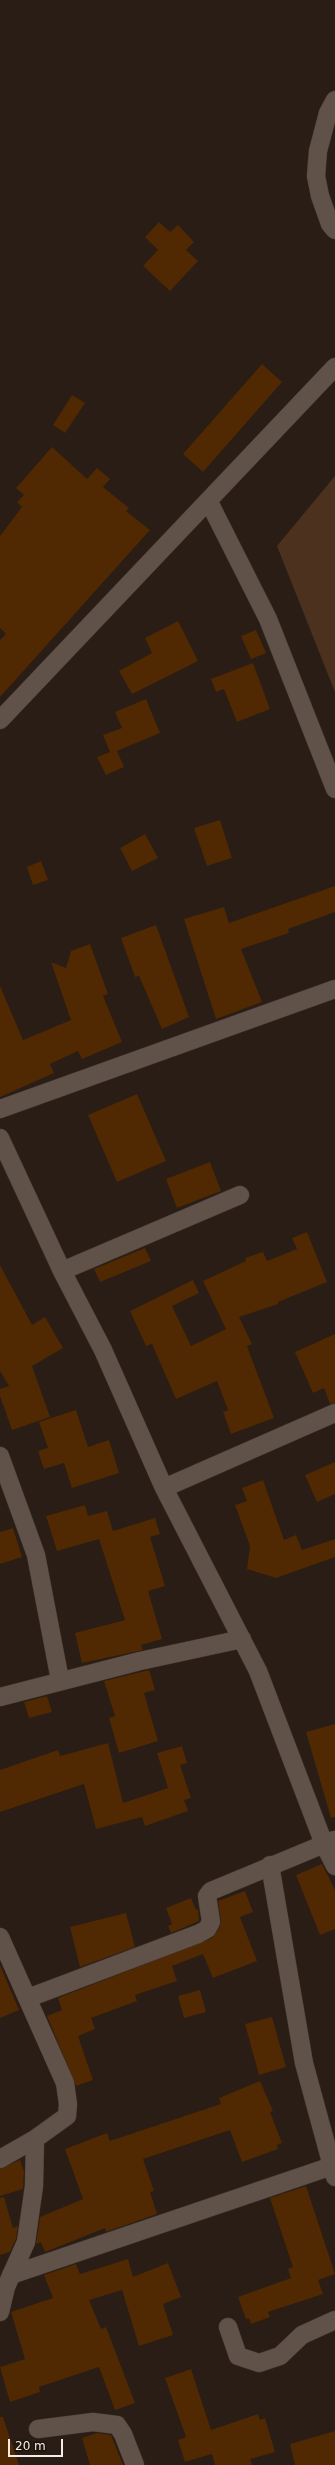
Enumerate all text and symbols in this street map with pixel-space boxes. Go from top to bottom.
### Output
scale bar [10,2431,65,2457]
text: 20 m [15,2439,46,2453]

